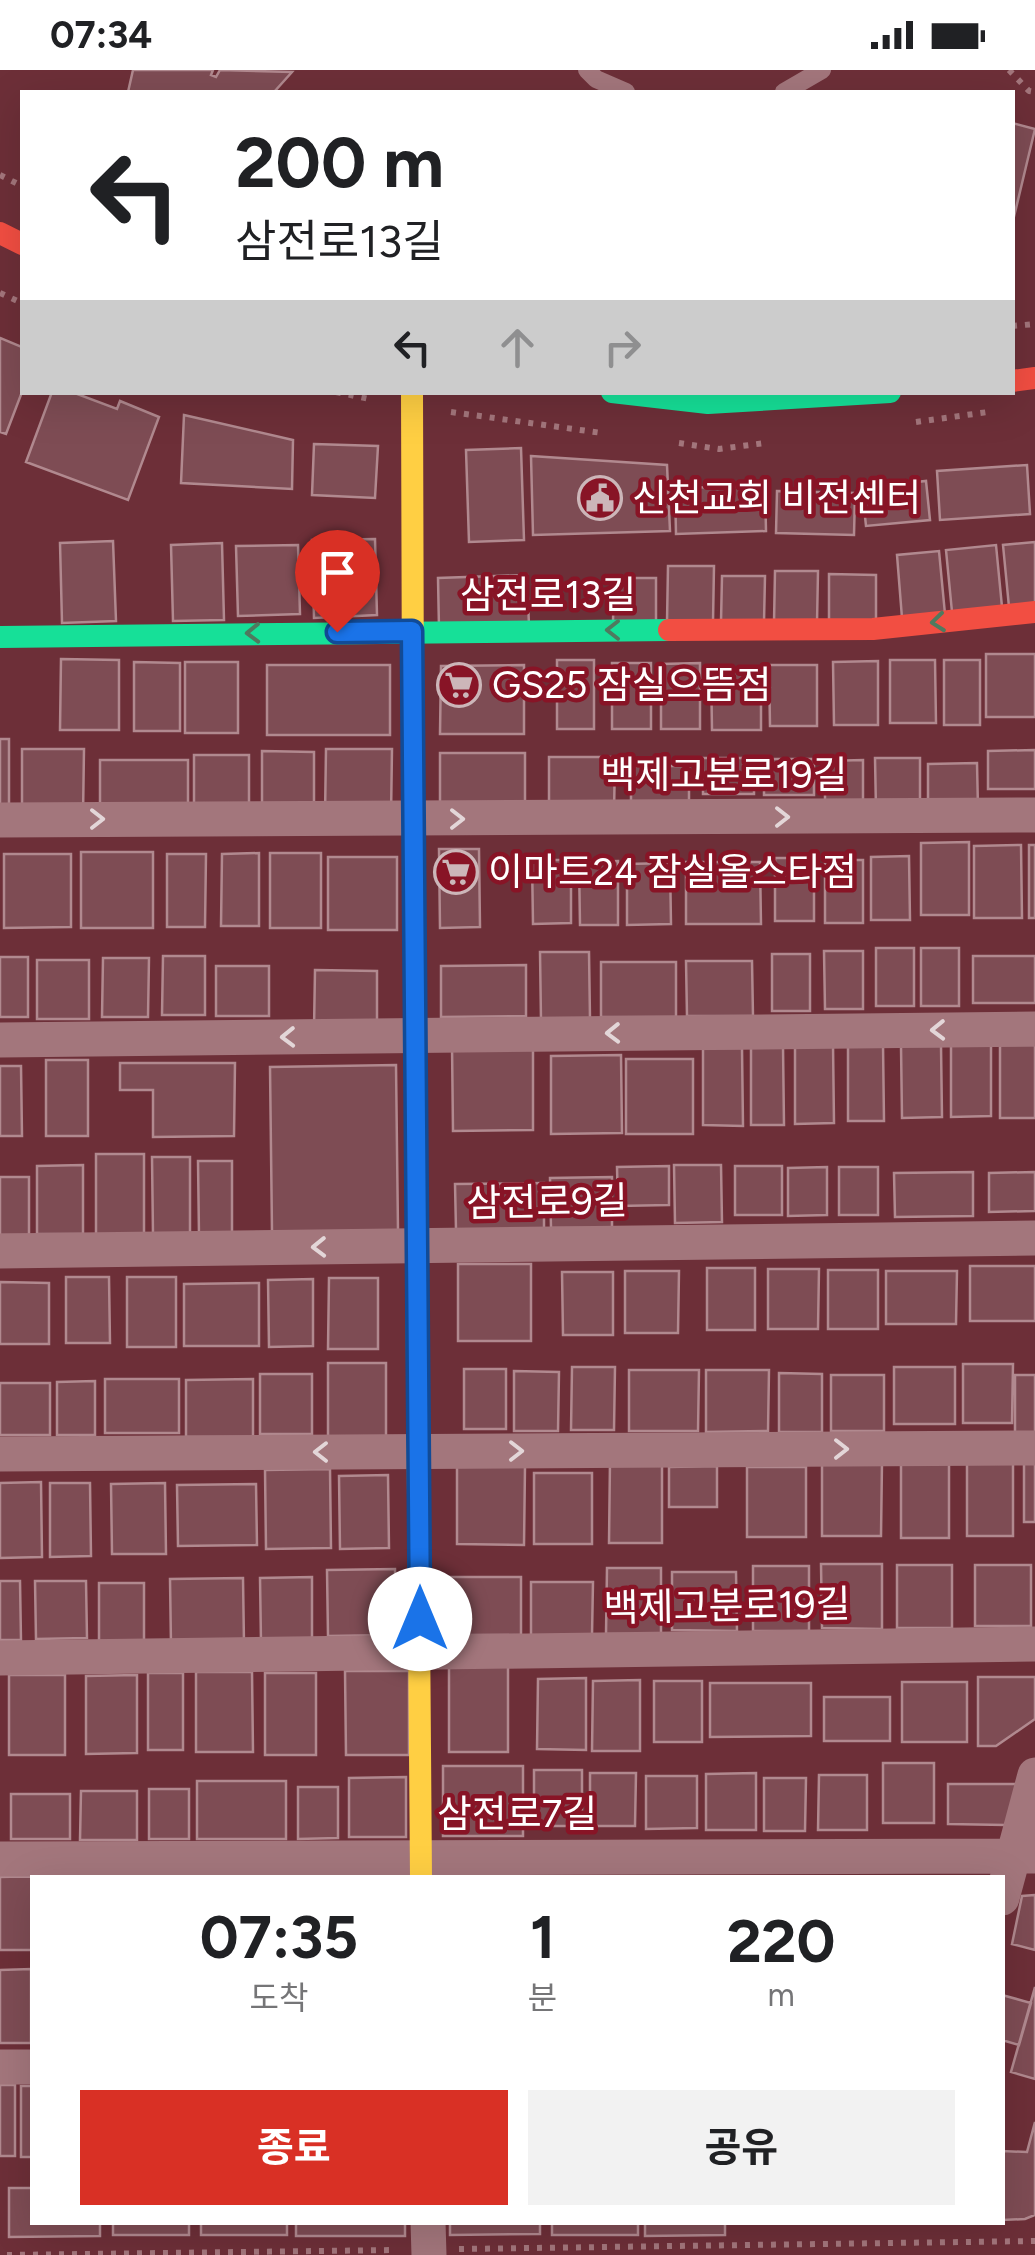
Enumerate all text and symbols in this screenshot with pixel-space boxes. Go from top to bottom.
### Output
text: 07:34 [50,12,152,58]
text: 200 m [235,120,444,205]
icon: left [70,130,200,260]
text: 삼전로13길 [235,214,444,268]
icon: left [385,320,440,375]
icon: ahead [490,320,545,375]
icon: right [595,320,650,375]
public building icon: 신천교회 비전센터 [577,475,623,521]
place label: 신천교회 비전센터 [632,475,921,521]
pin [295,530,380,633]
icon: arrive [310,545,365,600]
street label: 삼전로13길 [460,572,636,618]
one-way arrow [930,611,946,632]
one-way arrow [605,619,620,641]
one-way arrow [245,622,260,644]
supermarket icon: GS25 잠실으뜸점 [436,662,482,708]
place label: GS25 잠실으뜸점 [492,662,772,708]
street label: 백제고분로19길 [601,752,847,798]
one-way arrow [776,806,791,828]
one-way arrow [90,808,106,830]
one-way arrow [450,808,466,830]
supermarket icon: 이마트24 잠실올스타점 [433,849,479,895]
place label: 이마트24 잠실올스타점 [488,849,857,895]
one-way arrow [929,1019,944,1041]
one-way arrow [604,1022,620,1044]
one-way arrow [279,1026,295,1047]
street label: 삼전로9길 [466,1178,628,1226]
one-way arrow [311,1236,326,1258]
one-way arrow [834,1438,850,1460]
one-way arrow [510,1440,525,1462]
one-way arrow [313,1441,328,1463]
position arrow [368,1567,472,1671]
street label: 백제고분로19길 [603,1581,851,1631]
street label: 삼전로7길 [437,1791,597,1837]
text: 07:35 [200,1901,358,1973]
text: 1 [530,1901,555,1973]
text: 220 [727,1905,835,1977]
text: m [768,1976,795,2014]
text: 도착 [249,1979,308,2017]
text: 분 [528,1979,557,2017]
button: 종료 [80,2090,508,2205]
button: 공유 [528,2090,955,2205]

